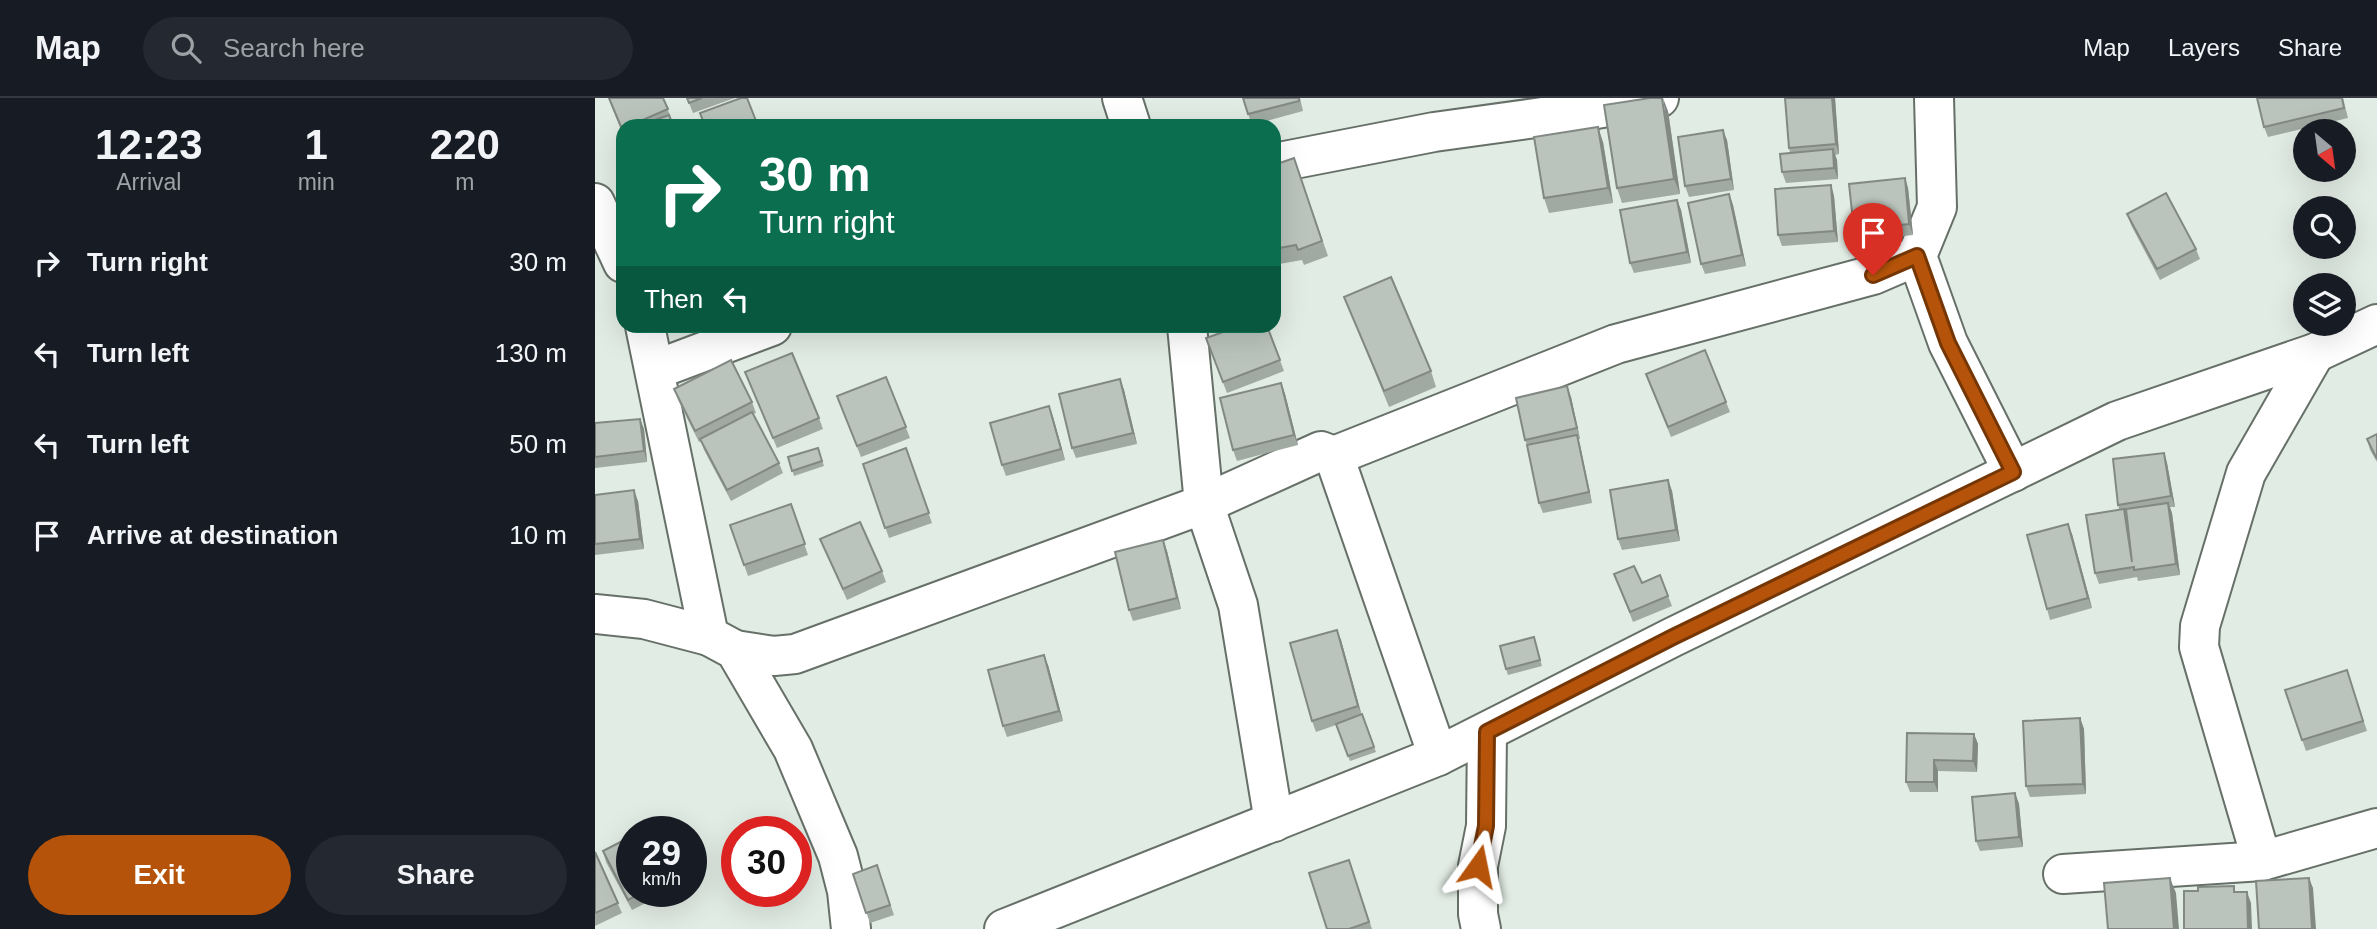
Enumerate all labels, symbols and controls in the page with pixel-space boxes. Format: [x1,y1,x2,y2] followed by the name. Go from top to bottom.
[143,17,633,80] search box
[35,29,101,66] text: Map
[167,29,205,67] icon: search
[223,33,365,63] text: Search here
[2083,34,2130,61] text: Map
[2168,34,2240,61] text: Layers
[2278,34,2342,61] text: Share
[2293,119,2355,182] north arrow
[2293,119,2356,336] map controls
[95,121,203,168] text: 12:23
[304,121,328,168] text: 1
[430,121,500,168] text: 220
[644,147,735,238] icon: right
[759,147,871,201] text: 30 m
[116,169,181,195] text: Arrival
[298,169,335,195] text: min
[455,169,474,195] text: m
[2293,196,2356,259] button: search
[1843,203,1903,275] pin
[759,204,895,240] text: Turn right
[1854,214,1892,252] icon: arrive
[28,244,66,282] icon: right
[87,247,208,277] text: Turn right
[509,247,567,277] text: 30 m
[2293,273,2356,336] button: layers
[717,280,755,318] icon: left
[644,284,703,314] text: Then
[28,335,66,373] icon: left
[87,338,189,368] text: Turn left
[495,338,567,368] text: 130 m
[28,426,66,464] icon: left
[87,429,189,459] text: Turn left
[509,429,567,459] text: 50 m
[28,517,66,555] icon: arrive
[87,520,338,550] text: Arrive at destination
[509,520,567,550] text: 10 m
[721,816,812,907] speed limit sign: 30
[1441,829,1515,903] position arrow
[642,833,681,872] text: 29
[28,835,291,915] button: Exit
[305,835,567,915] button: Share
[642,869,681,889] text: km/h

